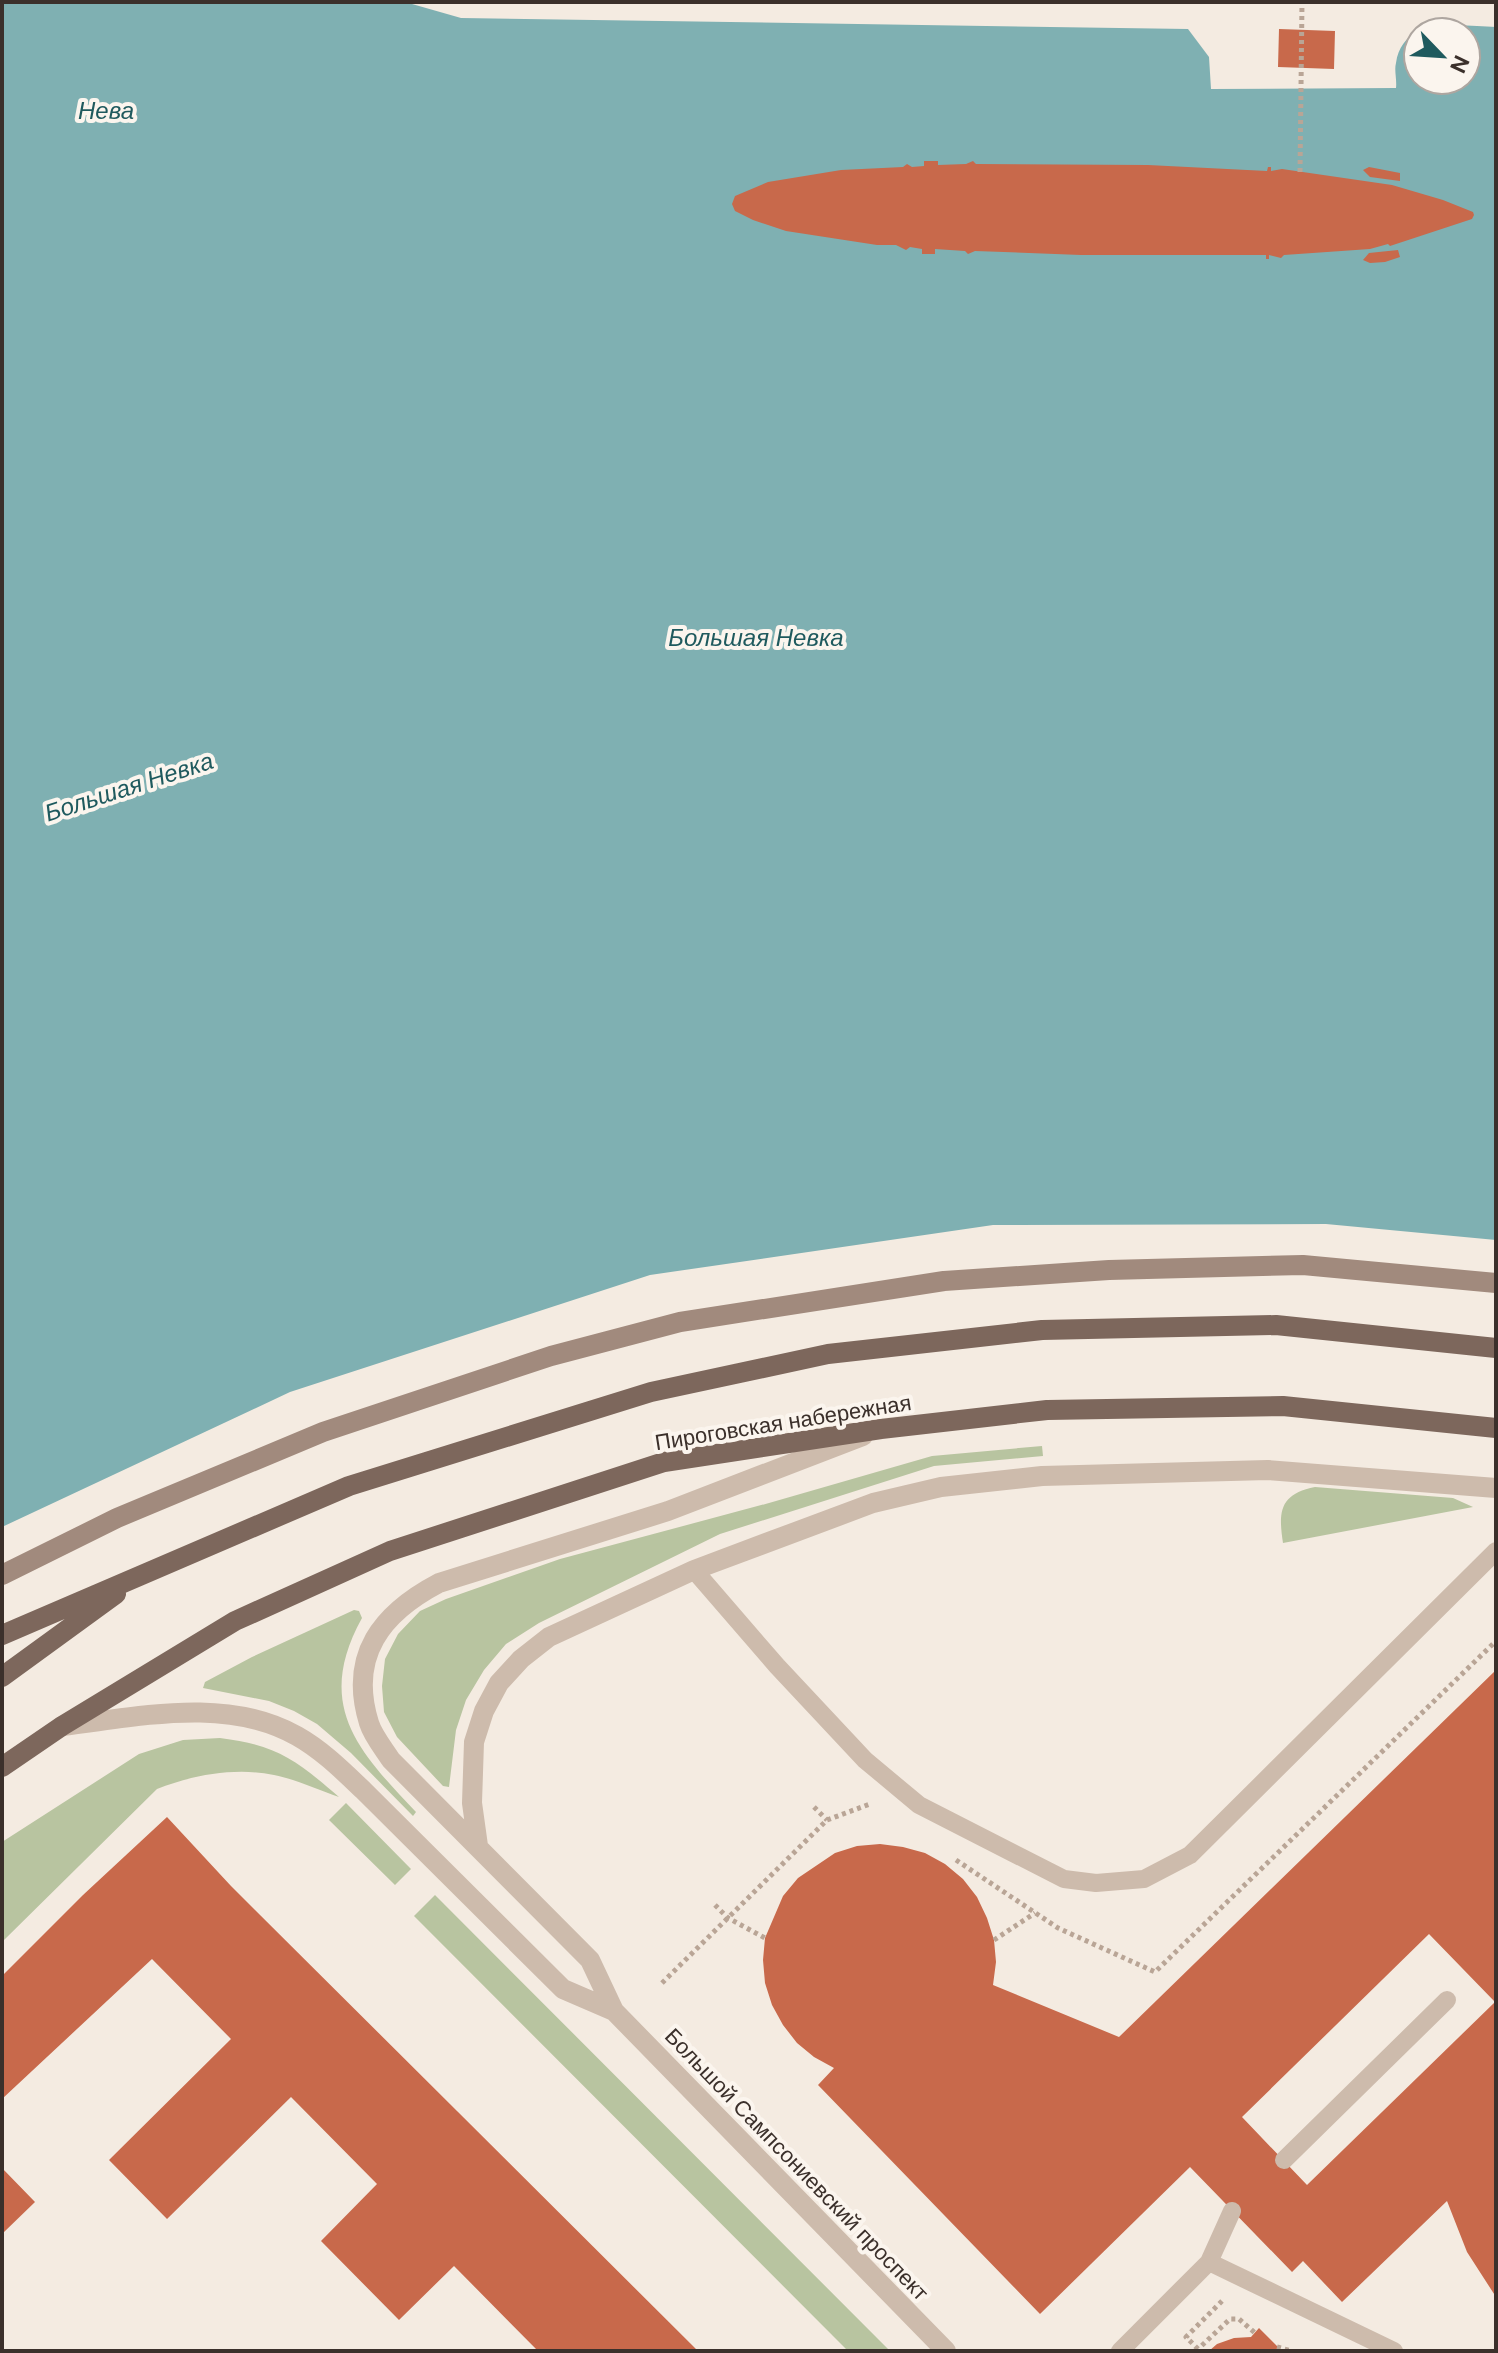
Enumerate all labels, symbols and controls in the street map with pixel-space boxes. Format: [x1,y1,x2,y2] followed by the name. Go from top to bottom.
[1402,16,1482,96] north arrow
[1443,51,1476,78] text: N
[78,95,134,126] water label: Нева
[668,622,844,653] water label: Большая Невка
[41,745,217,828] water label: Большая Невка
[653,1388,913,1457] street label: Пироговская набережная
[658,2022,935,2307] street label: Большой Сампсониевский проспект

